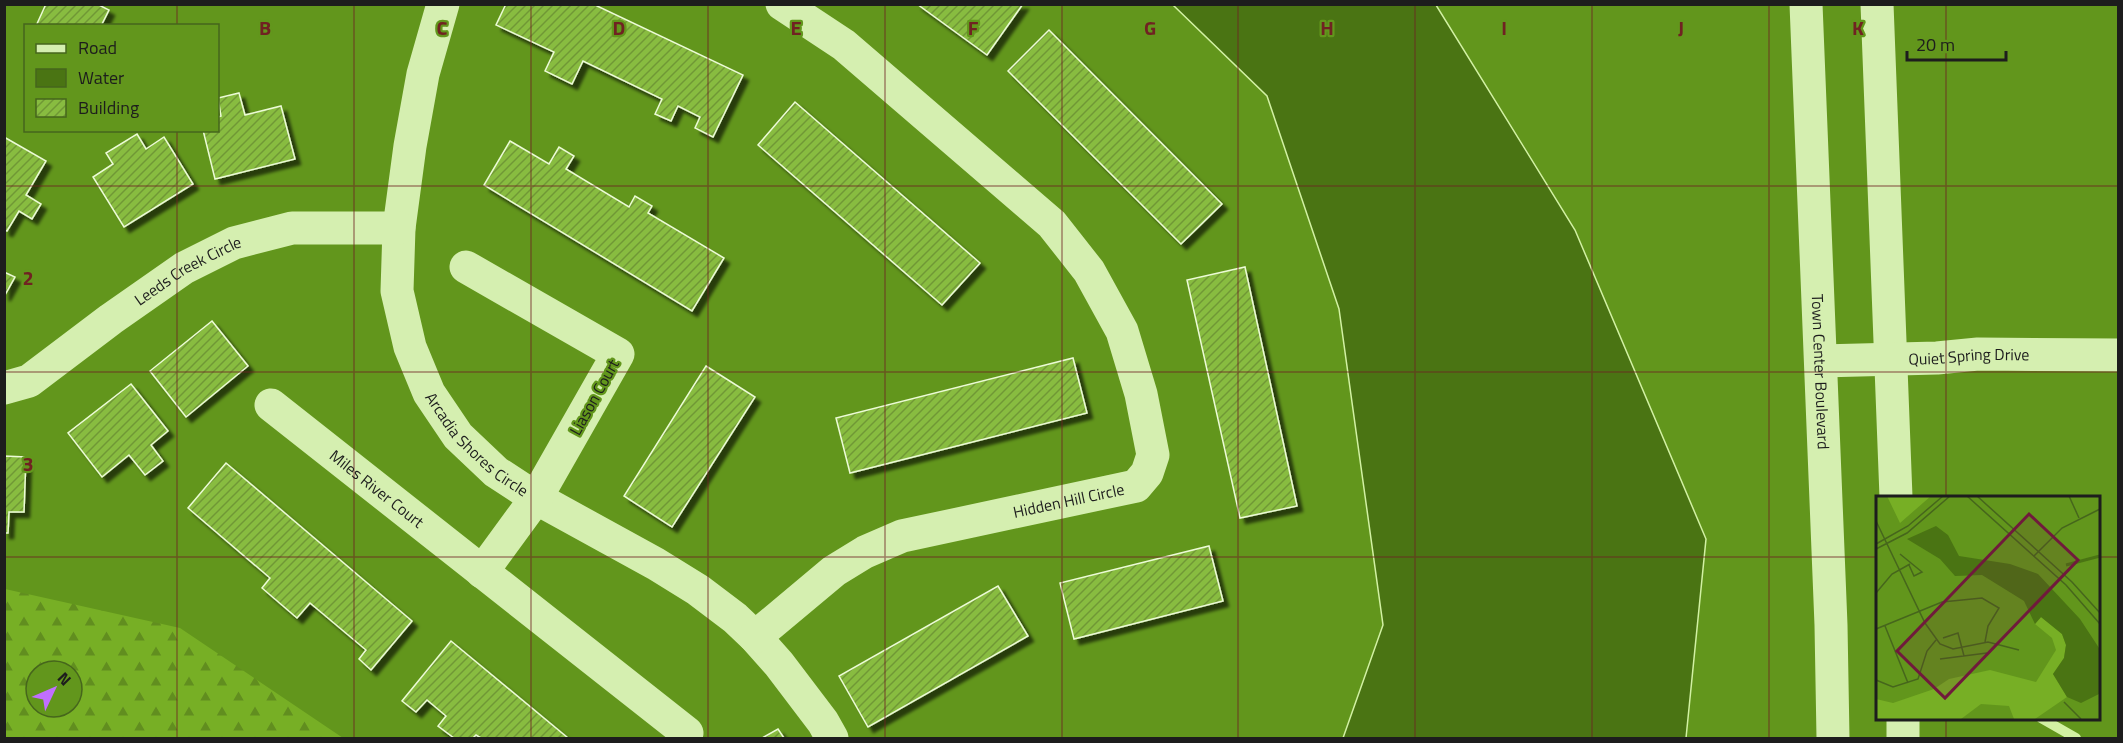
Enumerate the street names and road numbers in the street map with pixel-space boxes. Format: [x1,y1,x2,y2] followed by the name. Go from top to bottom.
[129,230,244,311] street label: Leeds Creek Circle
[1806,294,1836,450] street label: Town Center Boulevard
[1908,342,2030,371] street label: Quiet Spring Drive
[563,354,625,439] street label: Liason Court
[420,387,533,502] street label: Arcadia Shores Circle
[325,444,430,534] street label: Miles River Court
[1011,477,1126,524] street label: Hidden Hill Circle

